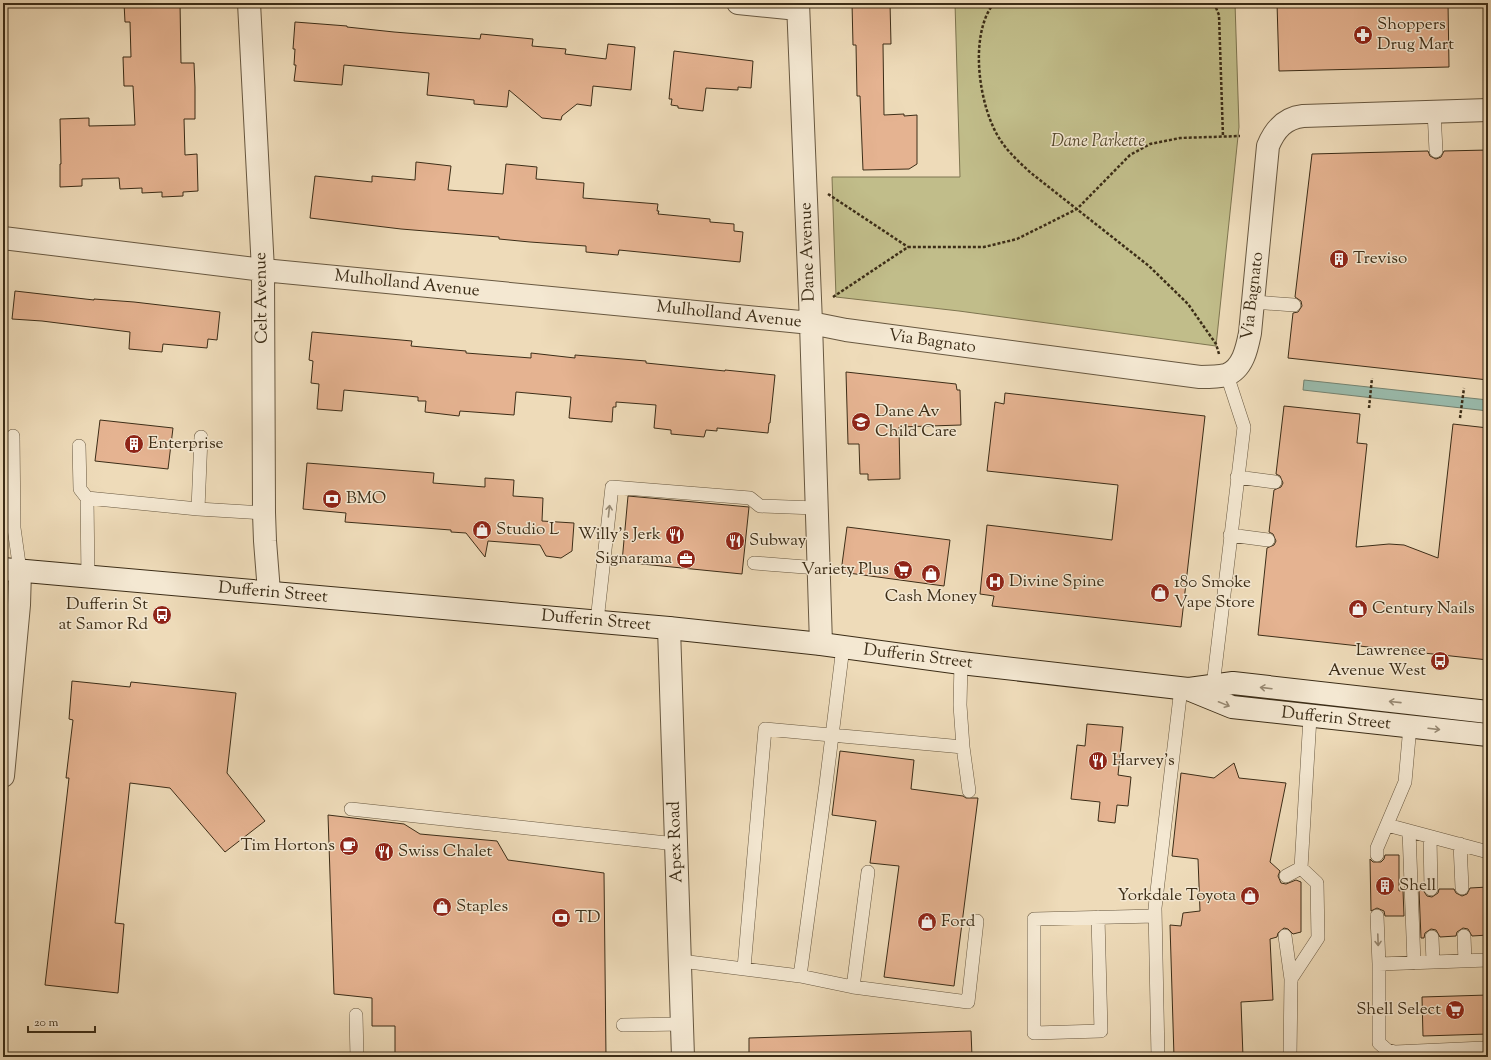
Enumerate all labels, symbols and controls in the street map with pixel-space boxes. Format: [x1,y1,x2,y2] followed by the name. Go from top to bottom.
[1377,13,1454,57] place label: Shoppers Drug Mart
[1352,24,1374,46] pharmacy icon: Shoppers Drug Mart
[1051,130,1145,154] park label: Dane Parkette
[794,202,822,302] street label: Dane Avenue
[1353,247,1407,271] place label: Treviso
[1328,248,1350,270] building icon: Treviso
[1236,251,1270,341] street label: Via Bagnato
[249,252,275,344] street label: Celt Avenue
[333,264,481,304] street label: Mulholland Avenue
[655,295,803,335] street label: Mulholland Avenue
[887,324,977,360] street label: Via Bagnato
[875,400,957,444] place label: Dane Av Child Care
[850,411,872,433] school or university icon: Dane Av Child Care
[148,432,224,456] place label: Enterprise
[123,433,145,455] building icon: Enterprise
[346,487,386,511] place label: BMO
[321,488,343,510] bank icon: BMO
[605,505,613,518] one-way arrow
[496,518,559,542] place label: Studio L
[471,519,493,541] shop icon: Studio L
[578,523,661,547] place label: Willy's Jerk
[664,524,686,546] restaurant icon: Willy's Jerk
[749,529,807,553] place label: Subway
[724,530,746,552] restaurant icon: Subway
[595,547,672,571] place label: Signarama
[675,548,697,570] office icon: Signarama
[801,558,889,582] place label: Variety Plus
[892,559,914,581] supermarket icon: Variety Plus
[920,563,942,585] shop icon: Cash Money
[1009,570,1105,594] place label: Divine Spine
[984,571,1006,593] hospital icon: Divine Spine
[1174,571,1255,615] place label: 180 Smoke Vape Store
[217,576,329,610] street label: Dufferin Street
[1149,582,1171,604] shop icon: 180 Smoke Vape Store
[885,585,978,609] place label: Cash Money
[58,593,148,637] place label: Dufferin St at Samor Rd
[1372,597,1475,621] place label: Century Nails
[1347,598,1369,620] shop icon: Century Nails
[151,604,173,626] bus stop icon: Dufferin St at Samor Rd
[540,604,652,638] street label: Dufferin Street
[862,638,974,676] street label: Dufferin Street
[1328,639,1426,683] place label: Lawrence Avenue West
[1429,650,1451,672] bus stop icon: Lawrence Avenue West
[1260,684,1273,691] one-way arrow
[1389,698,1402,705] one-way arrow
[1217,700,1229,708] one-way arrow
[1280,701,1392,737] street label: Dufferin Street
[1427,725,1440,733] one-way arrow
[1112,749,1175,773] place label: Harvey's
[1087,750,1109,772] restaurant icon: Harvey's
[663,800,689,883] street label: Apex Road
[240,834,335,858] place label: Tim Hortons
[338,835,360,857] cafe icon: Tim Hortons
[398,840,493,864] place label: Swiss Chalet
[373,841,395,863] restaurant icon: Swiss Chalet
[1399,874,1437,898] place label: Shell
[1374,875,1396,897] building icon: Shell
[1117,884,1236,908] place label: Yorkdale Toyota
[1239,885,1261,907] shop icon: Yorkdale Toyota
[456,895,508,919] place label: Staples
[431,896,453,918] shop icon: Staples
[575,906,600,930] place label: TD
[550,907,572,929] bank icon: TD
[941,910,976,934] place label: Ford
[916,911,938,933] shop icon: Ford
[1374,933,1382,946] one-way arrow
[1356,998,1441,1022] place label: Shell Select
[1444,999,1466,1021] supermarket icon: Shell Select
[28,1008,95,1034] scale bar
[34,1014,59,1032] text: 20 m

